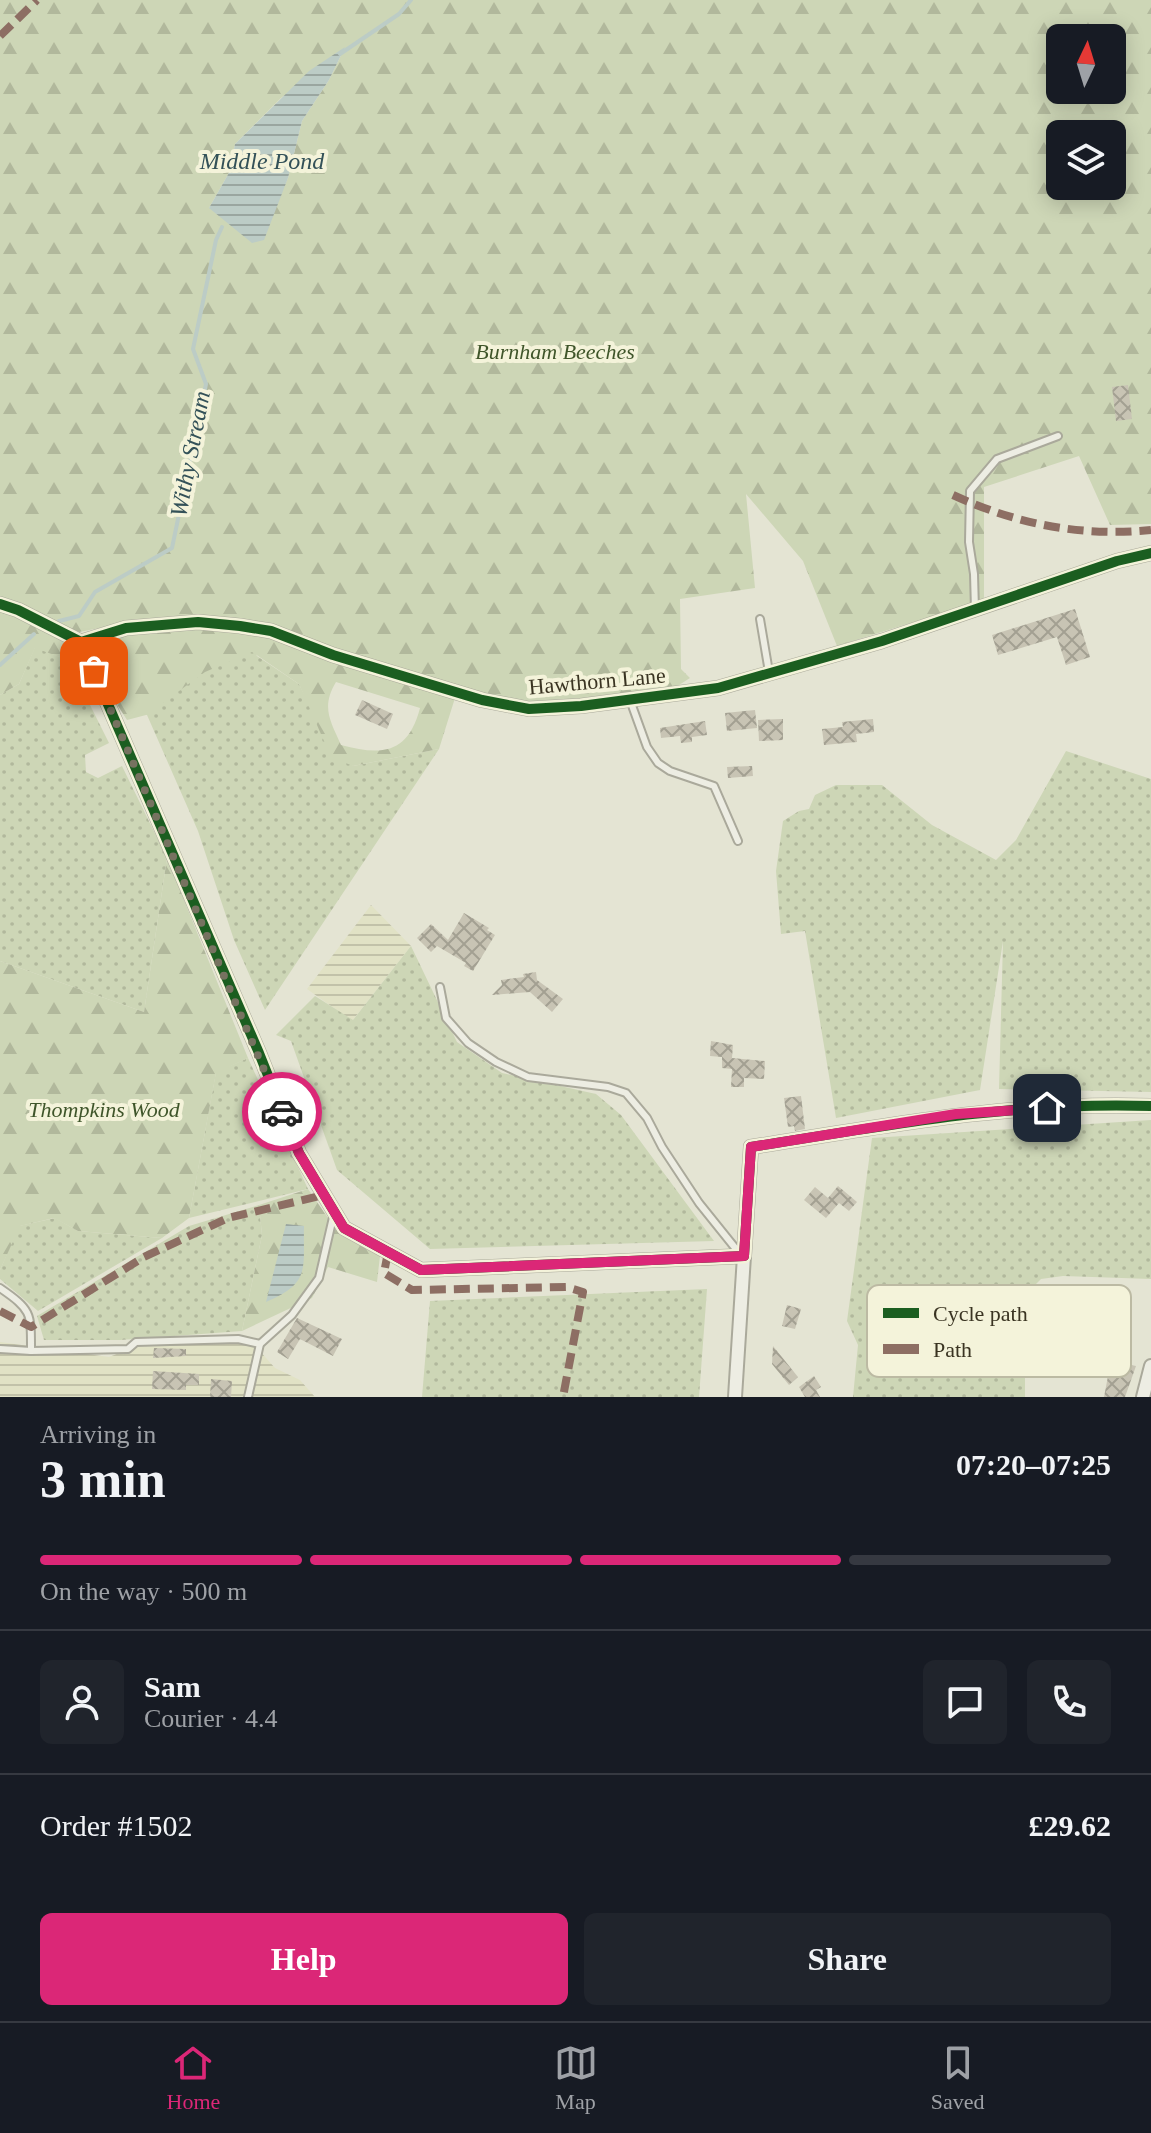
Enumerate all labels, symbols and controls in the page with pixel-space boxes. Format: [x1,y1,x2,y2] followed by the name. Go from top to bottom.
[1046,24,1126,104] north arrow
[1046,24,1126,200] map controls
[1046,120,1126,200] button: layers
[199,148,325,174] water label: Middle Pond
[475,339,635,364] park label: Burnham Beeches
[165,389,215,519] water label: Withy Stream
[60,637,128,705] pin
[72,649,116,693] icon: bag
[527,663,667,699] street label: Hawthorn Lane
[242,1072,322,1152] courier
[1013,1074,1081,1142] pin
[1025,1086,1069,1130] icon: home
[260,1090,304,1134] icon: car
[28,1097,181,1122] park label: Thompkins Wood
[867,1285,1131,1377] legend
[933,1301,1028,1326] text: Cycle path
[933,1337,972,1362] text: Path
[40,1420,156,1449] text: Arriving in
[956,1448,1111,1481] text: 07:20–07:25
[40,1451,166,1508] text: 3 min
[40,1577,247,1606] text: On the way · 500 m
[40,1660,124,1744] button: person
[923,1660,1007,1744] button: chat
[1027,1660,1111,1744] button: phone
[144,1670,201,1703] text: Sam
[144,1704,278,1733] text: Courier · 4.4
[40,1809,192,1842] text: Order #1502
[1029,1809,1111,1842] text: £29.62
[40,1913,568,2005] button: Help
[584,1913,1111,2005] button: Share
[167,2041,220,2115] tab: Home
[554,2041,598,2115] tab: Map
[931,2041,984,2115] tab: Saved

